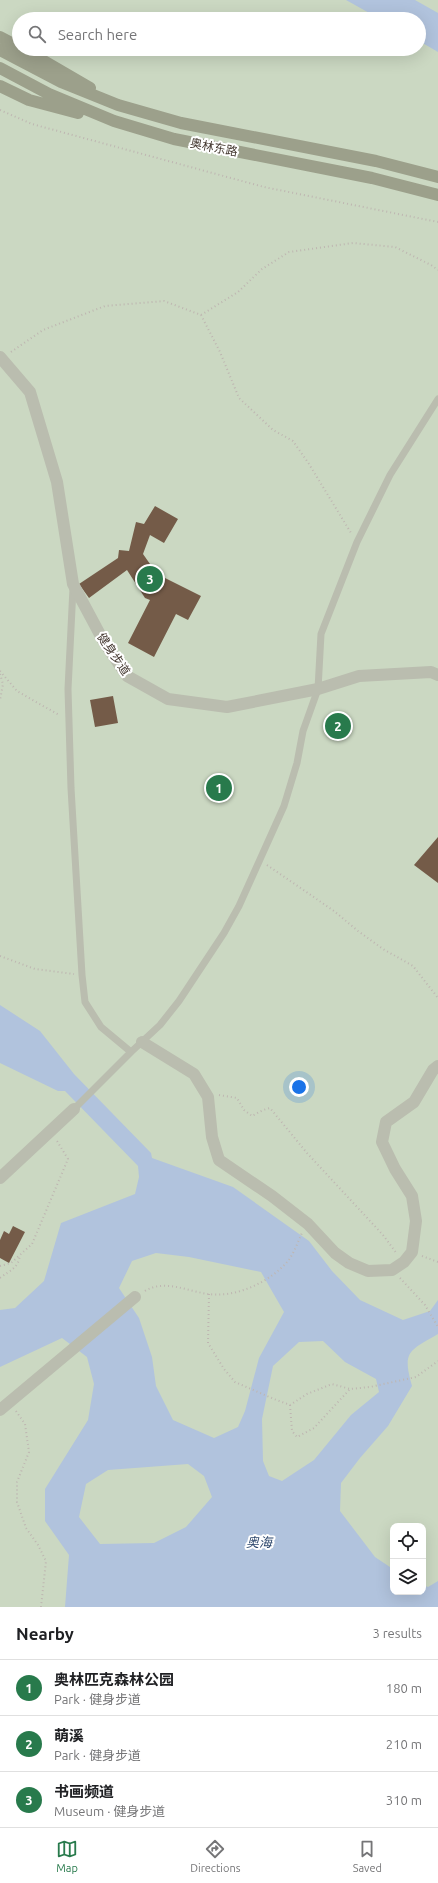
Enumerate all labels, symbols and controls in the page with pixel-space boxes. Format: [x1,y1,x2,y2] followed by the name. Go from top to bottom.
[12,12,426,56] search box
[26,23,48,45] icon: search
[58,26,137,43] text: Search here
[189,136,239,158] street label: 奥林东路
[137,564,163,594] pin: 3
[95,630,133,678] street label: 健身步道
[325,711,351,741] pin: 2
[206,773,232,803] pin: 1
[289,1077,309,1097] your location
[390,1523,426,1595] map controls
[390,1523,426,1559] button: locate
[246,1535,274,1549] water label: 奥海
[390,1559,426,1595] button: layers
[16,1624,74,1643] text: Nearby
[372,1626,422,1640] text: 3 results
[54,1671,174,1688] text: 奥林匹克森林公园
[25,1681,33,1695] text: 1
[386,1681,422,1695] text: 180 m
[54,1692,141,1706] text: Park · 健身步道
[54,1727,84,1744] text: 萌溪
[25,1737,33,1751] text: 2
[386,1737,422,1751] text: 210 m
[54,1748,141,1762] text: Park · 健身步道
[54,1783,114,1800] text: 书画频道
[25,1793,33,1807] text: 3
[386,1793,422,1807] text: 310 m
[54,1804,165,1818] text: Museum · 健身步道
[56,1838,78,1874] tab: Map
[190,1838,240,1874] tab: Directions
[353,1838,382,1874] tab: Saved

